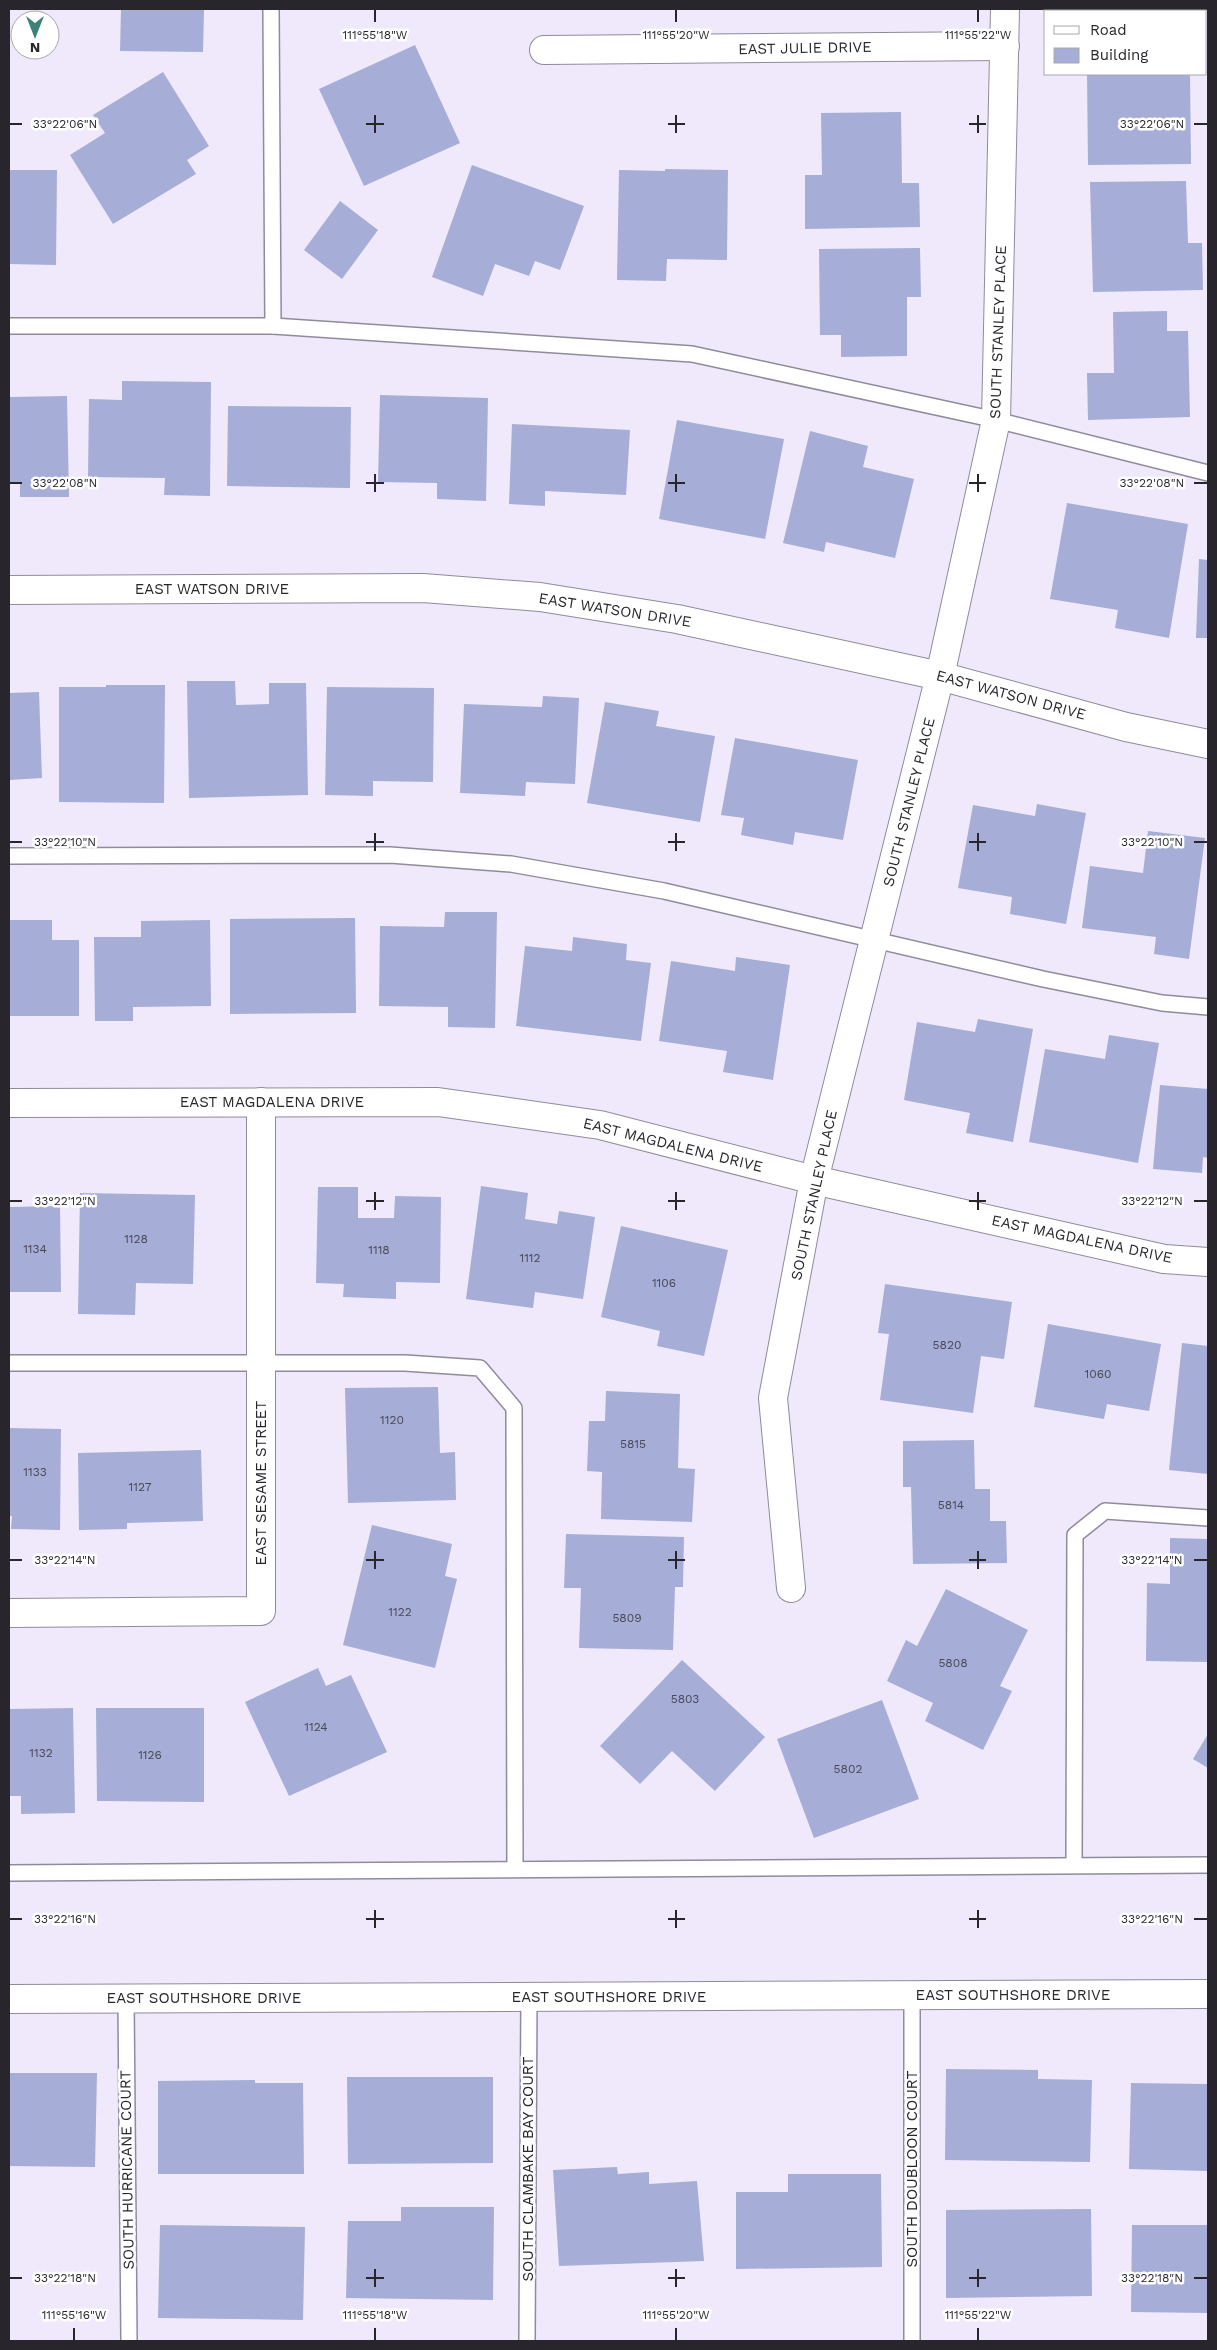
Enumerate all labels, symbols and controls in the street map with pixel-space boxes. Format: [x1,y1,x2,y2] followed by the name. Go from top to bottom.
[10,10,60,60] north arrow
[1044,10,1207,75] legend
[1090,21,1127,39] text: Road
[343,28,408,42] text: 111°55'18"W
[642,28,710,42] text: 111°55'20"W
[945,28,1012,42] text: 111°55'22"W
[738,38,872,58] street label: EAST JULIE DRIVE
[30,40,40,56] text: N
[1090,46,1148,64] text: Building
[33,117,97,131] text: 33°22'06"N
[1120,117,1184,131] text: 33°22'06"N
[986,245,1010,419] street label: SOUTH STANLEY PLACE
[33,476,97,490] text: 33°22'08"N
[1120,476,1184,490] text: 33°22'08"N
[135,580,289,598] street label: EAST WATSON DRIVE
[537,589,693,631] street label: EAST WATSON DRIVE
[934,666,1088,724] street label: EAST WATSON DRIVE
[879,716,939,888] street label: SOUTH STANLEY PLACE
[34,835,96,849] text: 33°22'10"N
[1121,835,1183,849] text: 33°22'10"N
[180,1093,364,1111] street label: EAST MAGDALENA DRIVE
[787,1108,841,1282] street label: SOUTH STANLEY PLACE
[581,1114,765,1176] street label: EAST MAGDALENA DRIVE
[34,1194,96,1208] text: 33°22'12"N
[1121,1194,1183,1208] text: 33°22'12"N
[990,1211,1174,1267] street label: EAST MAGDALENA DRIVE
[124,1232,148,1246] house number: 1128
[23,1242,47,1256] house number: 1134
[368,1243,390,1257] house number: 1118
[519,1251,541,1265] house number: 1112
[652,1276,676,1290] house number: 1106
[933,1338,961,1352] house number: 5820
[1085,1367,1111,1381] house number: 1060
[252,1401,270,1565] street label: EAST SESAME STREET
[380,1413,404,1427] house number: 1120
[620,1437,646,1451] house number: 5815
[23,1465,47,1479] house number: 1133
[129,1480,152,1494] house number: 1127
[938,1498,964,1512] house number: 5814
[34,1553,96,1567] text: 33°22'14"N
[1121,1553,1183,1567] text: 33°22'14"N
[388,1605,412,1619] house number: 1122
[612,1611,642,1625] house number: 5809
[938,1656,968,1670] house number: 5808
[671,1692,699,1706] house number: 5803
[304,1720,328,1734] house number: 1124
[29,1746,53,1760] house number: 1132
[138,1748,162,1762] house number: 1126
[834,1762,862,1776] house number: 5802
[34,1912,96,1926] text: 33°22'16"N
[1121,1912,1183,1926] text: 33°22'16"N
[916,1986,1110,2004] street label: EAST SOUTHSHORE DRIVE
[512,1988,706,2006] street label: EAST SOUTHSHORE DRIVE
[107,1989,301,2007] street label: EAST SOUTHSHORE DRIVE
[519,2056,537,2282] street label: SOUTH CLAMBAKE BAY COURT
[116,2070,138,2270] street label: SOUTH HURRICANE COURT
[903,2070,921,2268] street label: SOUTH DOUBLOON COURT
[34,2271,96,2285] text: 33°22'18"N
[1121,2271,1183,2285] text: 33°22'18"N
[42,2308,107,2322] text: 111°55'16"W
[343,2308,408,2322] text: 111°55'18"W
[642,2308,710,2322] text: 111°55'20"W
[945,2308,1012,2322] text: 111°55'22"W

